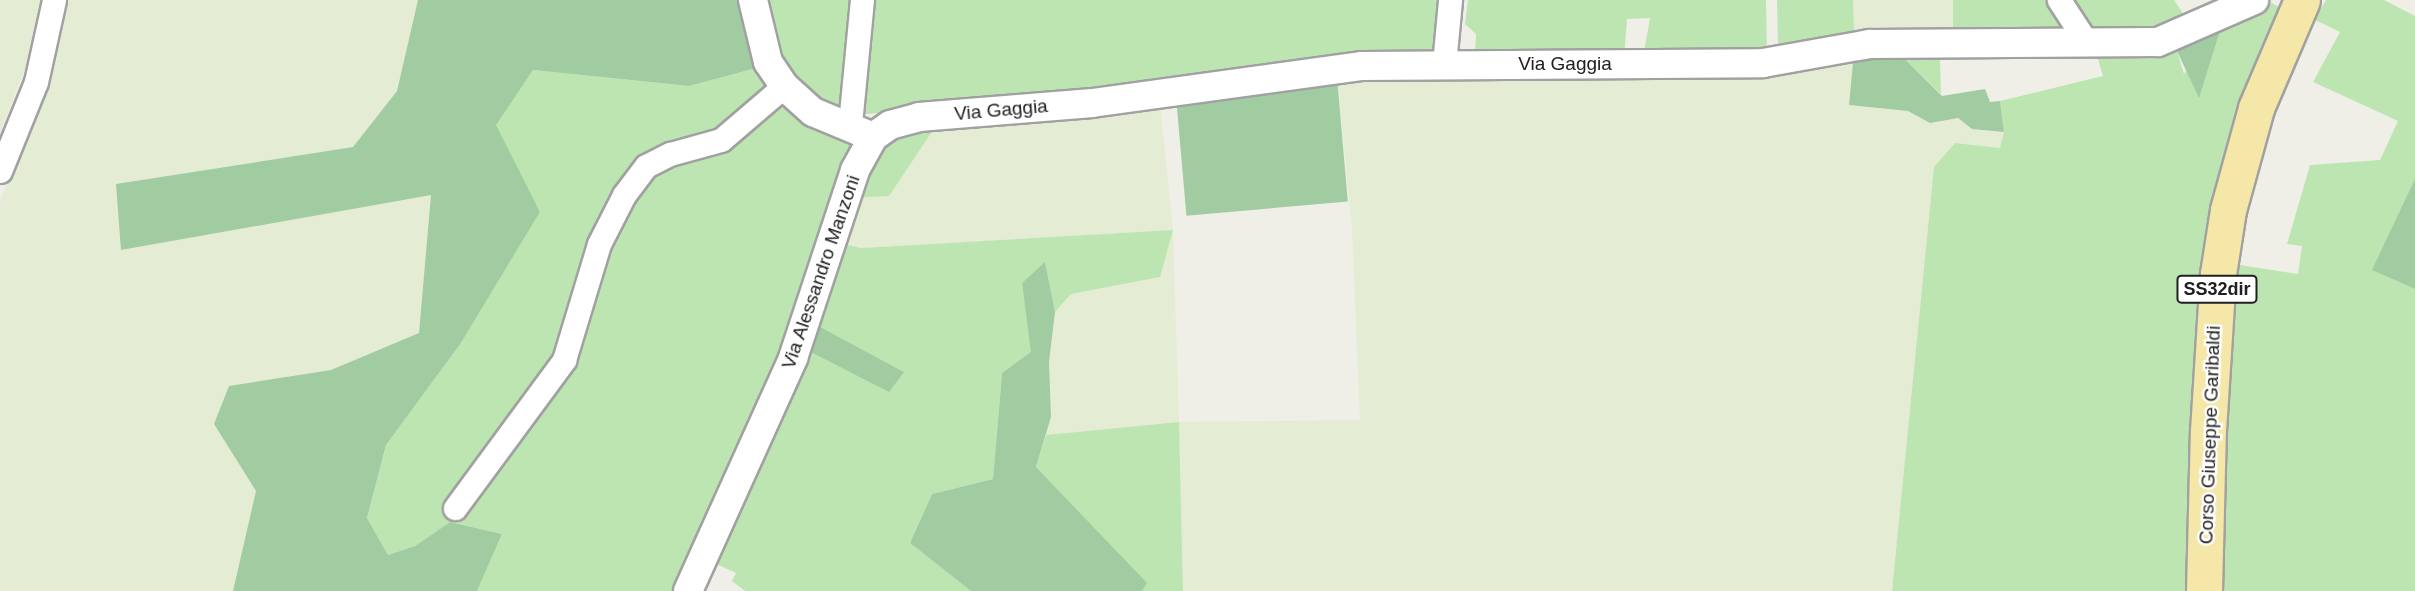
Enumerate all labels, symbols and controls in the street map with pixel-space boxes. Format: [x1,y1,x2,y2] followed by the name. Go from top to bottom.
[1518,53,1612,75] street label: Via Gaggia
[953,95,1049,125] street label: Via Gaggia
[777,172,865,372] street label: Via Alessandro Manzoni
[2175,274,2259,304] road number: SS32dir
[2195,325,2225,545] street label: Corso Giuseppe Garibaldi

